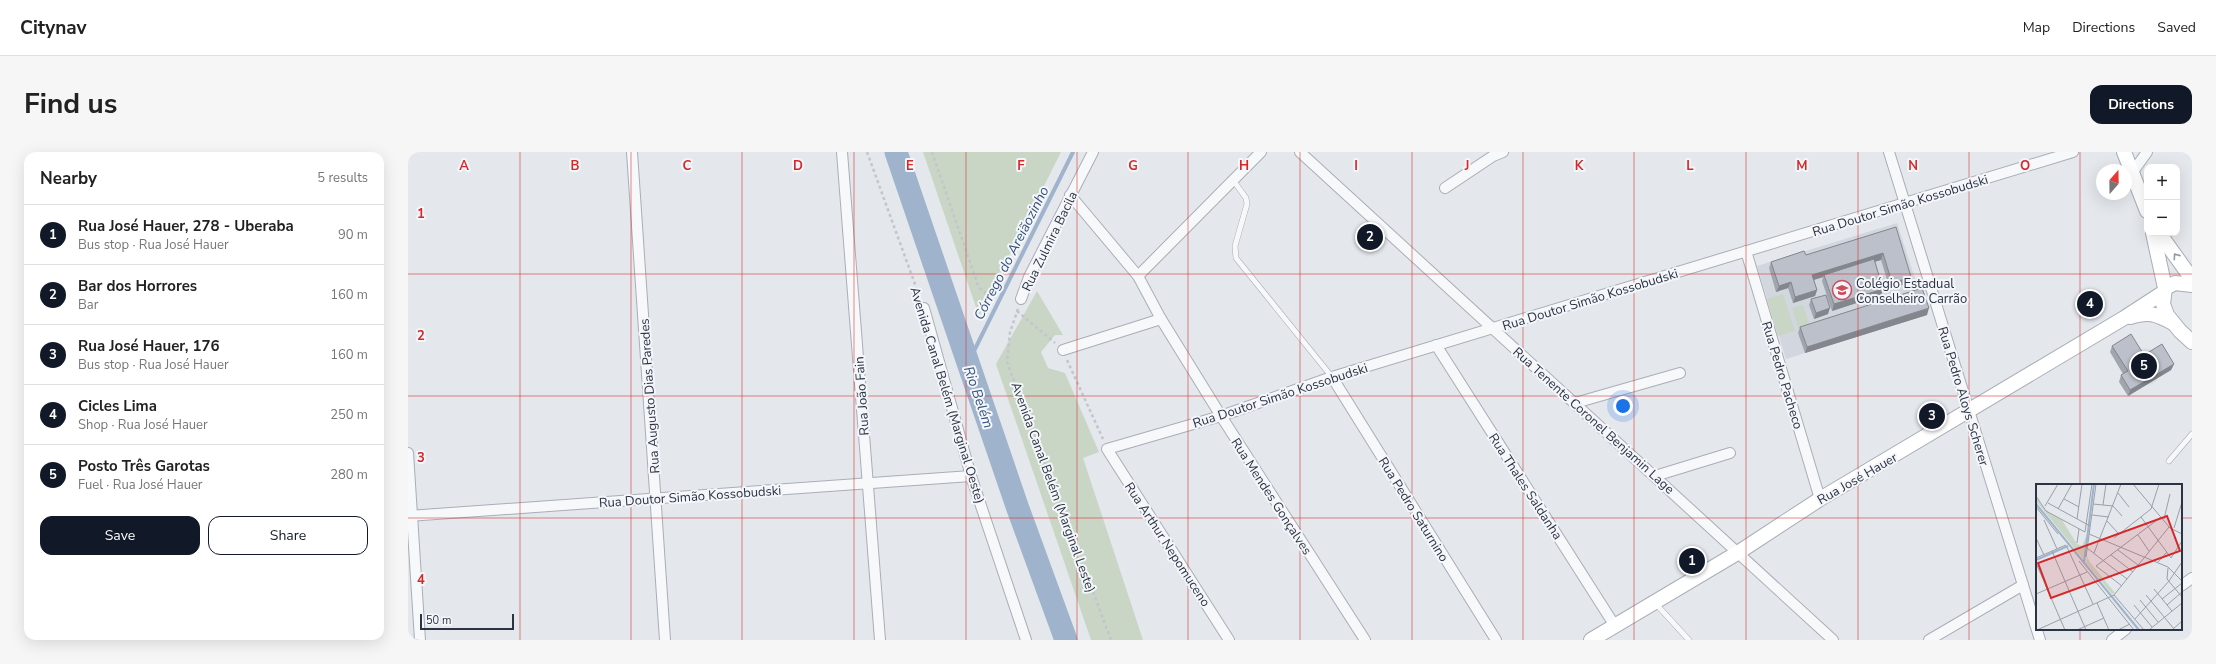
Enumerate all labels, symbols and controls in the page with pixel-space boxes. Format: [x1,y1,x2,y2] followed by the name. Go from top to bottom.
[20,15,87,41] text: Citynav
[2023,18,2050,37] text: Map
[2072,18,2135,37] text: Directions
[2157,18,2196,37] text: Saved
[24,85,118,123] text: Find us
[2090,85,2192,124] button: Directions
[459,157,469,175] text: A
[571,157,580,175] text: B
[683,157,692,175] text: C
[793,157,803,175] text: D
[906,157,914,175] text: E
[1017,157,1025,175] text: F
[1128,157,1138,175] text: G
[1239,157,1249,175] text: H
[1354,157,1358,175] text: I
[1464,157,1469,175] text: J
[1575,157,1584,175] text: K
[1686,157,1694,175] text: L
[1796,157,1808,175] text: M
[1908,157,1918,175] text: N
[2020,157,2030,175] text: O
[2096,164,2132,200] north arrow
[2144,164,2180,236] map controls
[2144,164,2180,200] button: +
[40,167,97,190] text: Nearby
[317,169,368,187] text: 5 results
[1810,171,1990,241] street label: Rua Doutor Simão Kossobudski
[969,183,1054,323] water label: Córrego do Areiãozinho
[1018,188,1082,295] street label: Rua Zulmira Bacila
[2144,200,2180,236] button: −
[417,205,425,223] text: 1
[78,216,294,236] text: Rua José Hauer, 278 - Uberaba
[1357,222,1383,252] pin: 2
[49,226,57,244] text: 1
[338,226,368,244] text: 90 m
[78,236,229,254] text: Bus stop · Rua José Hauer
[2173,253,2181,260] one-way arrow
[1500,265,1680,335] street label: Rua Doutor Simão Kossobudski
[1856,275,1967,308] place label: Colégio Estadual Conselheiro Carrão
[78,276,197,296] text: Bar dos Horrores
[1831,279,1853,301] school or university icon: Colégio Estadual Conselheiro Carrão
[905,285,989,506] street label: Avenida Canal Belém (Marginal Oeste)
[49,286,57,304] text: 2
[330,286,368,304] text: 160 m
[2077,289,2103,319] pin: 4
[78,296,98,314] text: Bar
[636,318,664,474] street label: Rua Augusto Dias Paredes
[1757,319,1807,431] street label: Rua Pedro Pacheco
[1933,324,1993,468] street label: Rua Pedro Aloys Scherer
[417,327,425,345] text: 2
[78,336,220,356] text: Rua José Hauer, 176
[1509,343,1678,498] street label: Rua Tenente Coronel Benjamin Lage
[49,346,57,364] text: 3
[330,346,368,364] text: 160 m
[2131,351,2157,381] pin: 5
[78,356,229,374] text: Bus stop · Rua José Hauer
[850,356,874,436] street label: Rua João Fain
[1191,359,1370,433] street label: Rua Doutor Simão Kossobudski
[959,364,998,431] water label: Rio Belém
[1006,380,1100,595] street label: Avenida Canal Belém (Marginal Leste)
[78,396,157,416] text: Cicles Lima
[1613,396,1633,416] your location
[1919,401,1945,431] pin: 3
[49,406,57,424] text: 4
[330,406,368,424] text: 250 m
[78,416,208,434] text: Shop · Rua José Hauer
[1484,430,1566,543] street label: Rua Thales Saldanha
[1227,435,1316,559] street label: Rua Mendes Gonçalves
[1814,448,1901,509] street label: Rua José Hauer
[417,449,425,467] text: 3
[1374,454,1453,565] street label: Rua Pedro Saturnino
[78,456,210,476] text: Posto Três Garotas
[49,466,57,484] text: 5
[330,466,368,484] text: 280 m
[78,476,203,494] text: Fuel · Rua José Hauer
[1120,479,1214,610] street label: Rua Arthur Nepomuceno
[598,482,782,512] street label: Rua Doutor Simão Kossobudski
[2036,484,2182,630] inset map
[40,516,200,555] button: Save
[208,516,368,555] button: Share
[1679,546,1705,576] pin: 1
[417,571,425,589] text: 4
[420,612,514,631] scale bar
[426,613,451,628] text: 50 m

